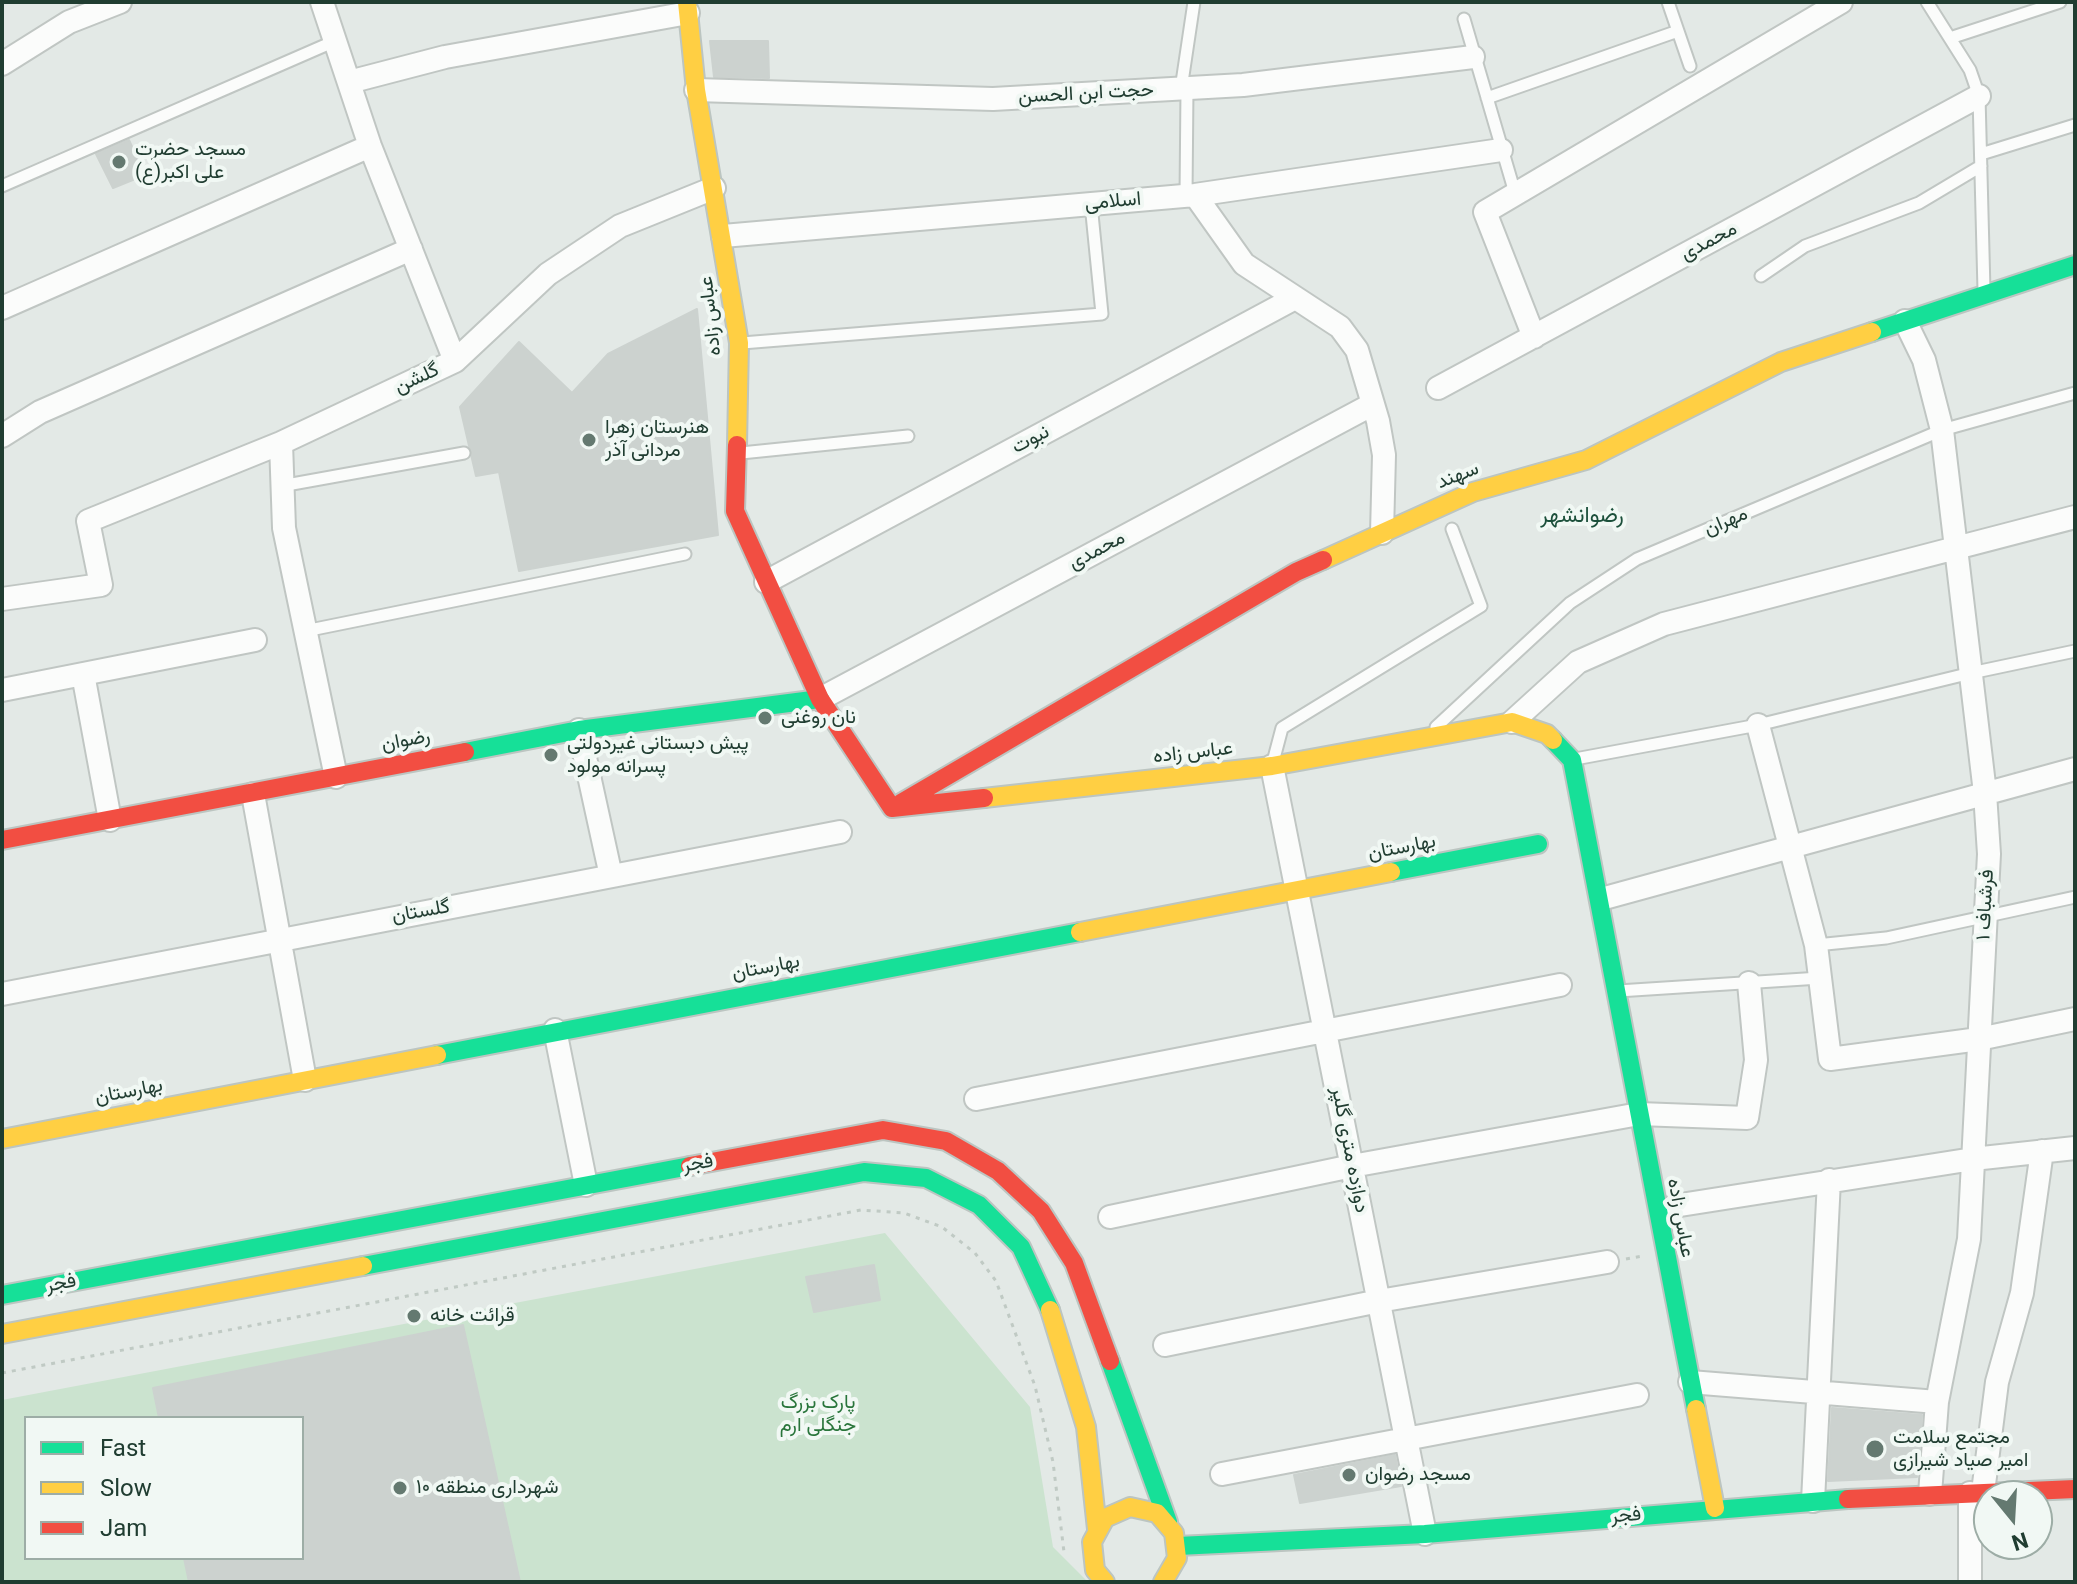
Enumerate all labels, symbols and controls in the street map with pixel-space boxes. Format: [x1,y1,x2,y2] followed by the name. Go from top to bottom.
[1018,78,1154,110] street label: حجت ابن الحسن
[135,138,246,185] place label: مسجد حضرت علی اکبر(ع)
[110,153,128,171] marker: مسجد حضرت علی اکبر(ع)
[1084,188,1142,216] street label: اسلامی
[1677,217,1741,267] street label: محمدی
[695,275,727,357] street label: عباس زاده
[391,358,443,400] street label: گلشن
[605,416,709,463] place label: هنرستان زهرا مردانی آذر
[1008,420,1054,460] street label: نبوت
[580,431,598,449] marker: هنرستان زهرا مردانی آذر
[1434,457,1482,495] street label: سهند
[1701,502,1751,542] street label: مهران
[1540,503,1624,529] district label: رضوانشهر
[1065,526,1129,576] street label: محمدی
[781,706,856,730] place label: نان روغنی
[756,709,774,727] marker: نان روغنی
[380,725,432,757] street label: رضوان
[567,732,749,779] place label: پیش دبستانی غیردولتی پسرانه مولود
[1152,737,1234,769] street label: عباس زاده
[542,746,560,764] marker: پیش دبستانی غیردولتی پسرانه مولود
[1366,830,1438,866] street label: بهارستان
[1972,869,2000,941] street label: فرشباف ۱
[390,895,452,929] street label: گلستان
[730,950,802,986] street label: بهارستان
[93,1074,165,1110] street label: بهارستان
[1325,1085,1373,1215] street label: دوازده متری گلپر
[681,1150,715,1178] street label: فجر
[1661,1176,1699,1260] street label: عباس زاده
[44,1269,78,1299] street label: فجر
[430,1304,515,1328] place label: قرائت خانه
[405,1307,423,1325] marker: قرائت خانه
[780,1391,856,1438] park label: پارک بزرگ جنگلی ارم
[24,1416,304,1560] legend
[1893,1426,2028,1473] place label: مجتمع سلامت امیر صیاد شیرازی
[100,1434,146,1462] text: Fast
[1864,1438,1886,1460] marker: مجتمع سلامت امیر صیاد شیرازی
[1365,1463,1471,1487] place label: مسجد رضوان
[1340,1466,1358,1484] marker: مسجد رضوان
[100,1474,152,1502] text: Slow
[416,1476,558,1500] place label: شهرداری منطقه ۱۰
[391,1479,409,1497] marker: شهرداری منطقه ۱۰
[1973,1480,2053,1560] north arrow
[1610,1503,1642,1529] street label: فجر
[100,1514,147,1542] text: Jam
[2009,1527,2031,1556] text: N

